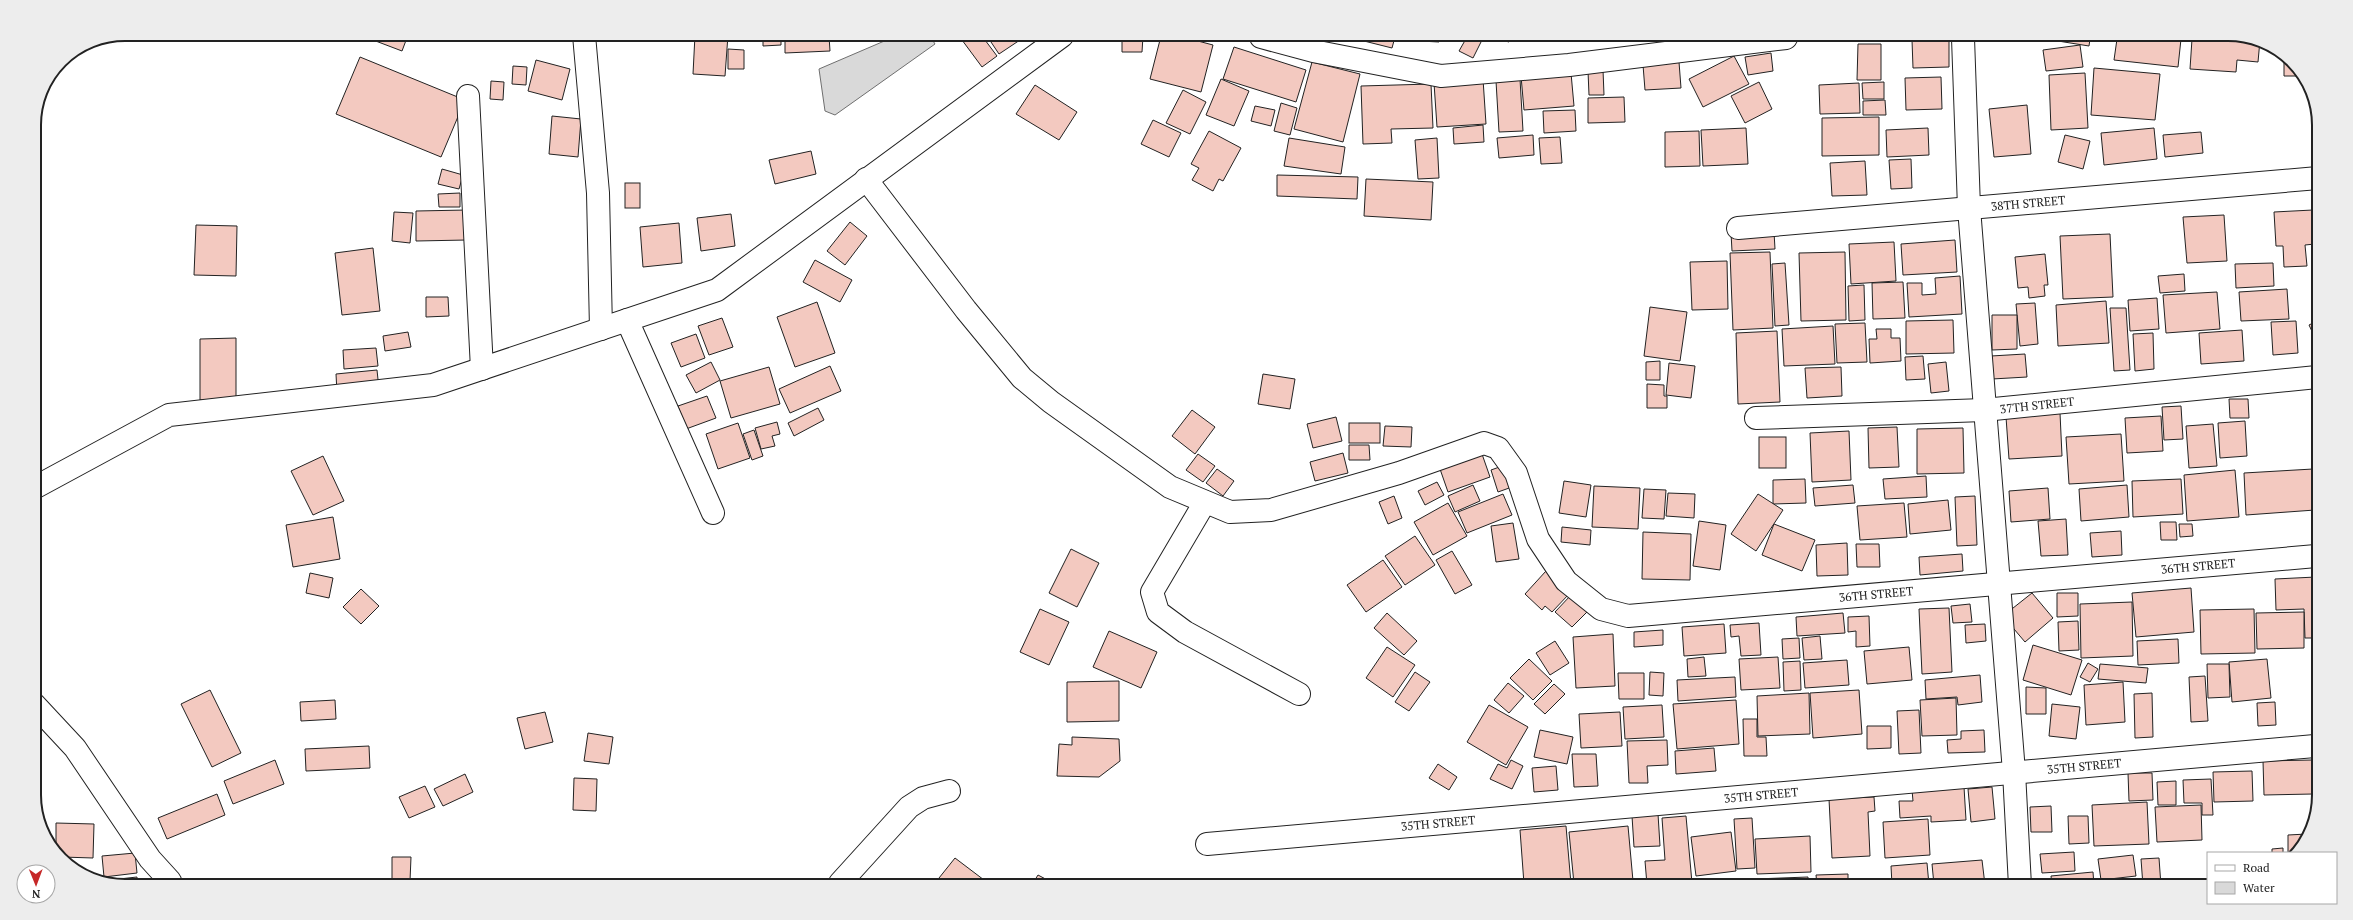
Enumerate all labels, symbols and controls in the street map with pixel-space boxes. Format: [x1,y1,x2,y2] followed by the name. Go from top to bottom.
[1990,192,2066,214] street label: 38TH STREET
[1999,394,2076,416] street label: 37TH STREET
[2160,555,2236,577] street label: 36TH STREET
[1838,583,1914,605] street label: 36TH STREET
[2046,755,2122,777] street label: 35TH STREET
[1723,784,1799,806] street label: 35TH STREET
[1400,812,1476,834] street label: 35TH STREET
[2207,852,2337,904] legend
[2243,860,2270,875] text: Road
[16,864,56,904] north arrow
[2243,880,2275,895] text: Water
[31,887,40,901] text: N

